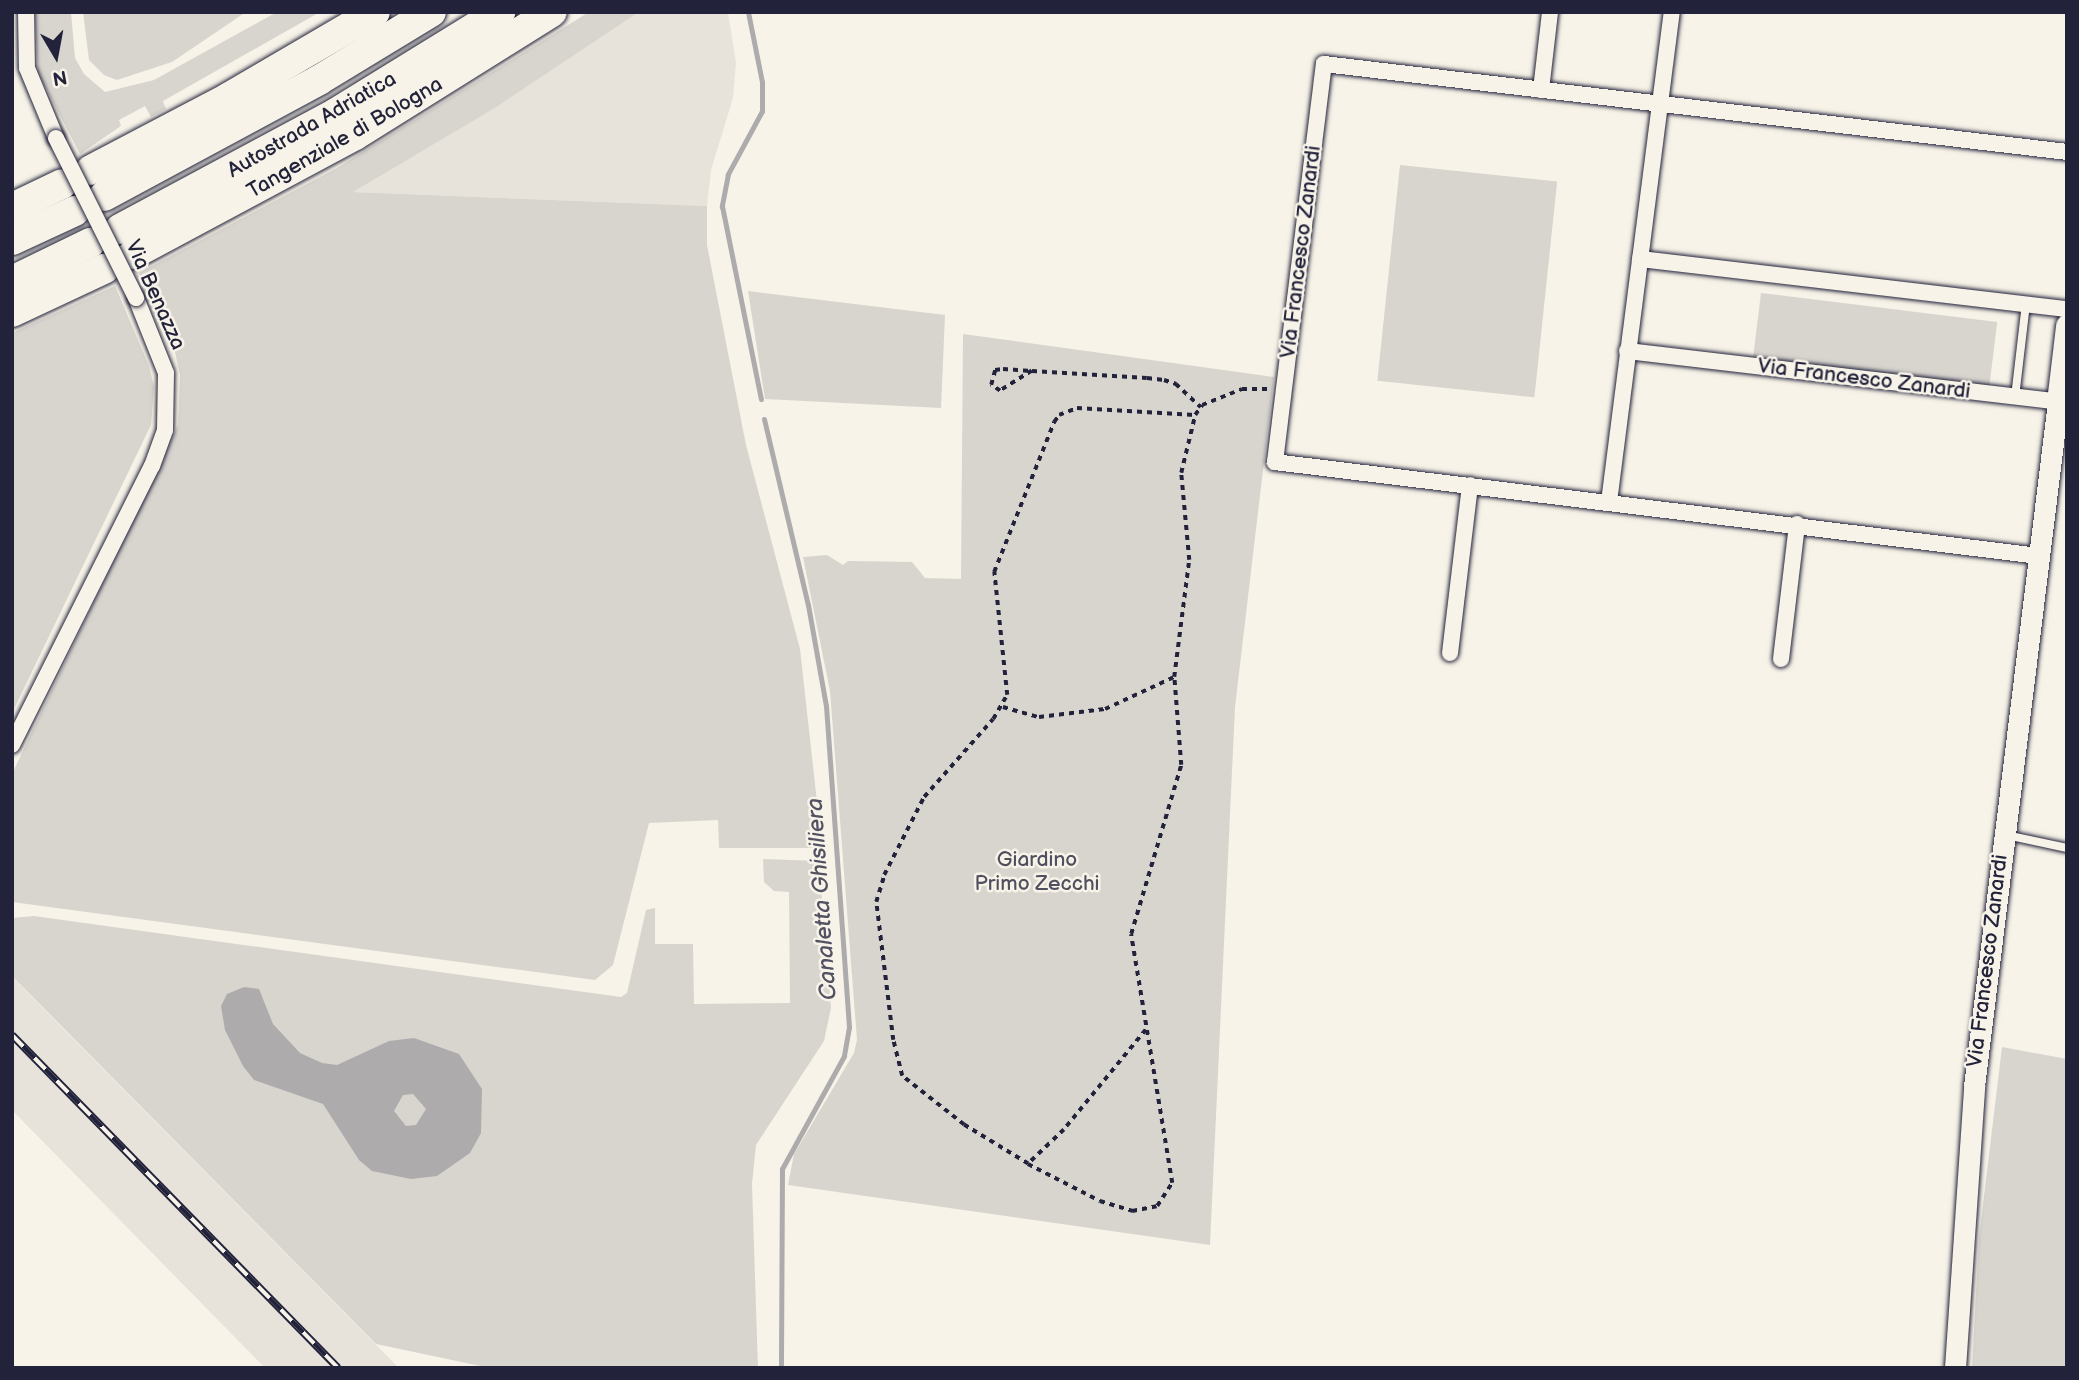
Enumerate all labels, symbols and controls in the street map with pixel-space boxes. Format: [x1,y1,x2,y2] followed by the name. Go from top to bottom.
[21,21,91,91] north arrow
[51,65,69,90] text: N
[223,66,401,184] street label: Autostrada Adriatica
[243,72,447,204] street label: Tangenziale di Bologna
[1275,144,1327,360] street label: Via Francesco Zanardi
[120,236,190,354] street label: Via Benazza
[1756,353,1972,405] street label: Via Francesco Zanardi
[801,797,843,1001] water label: Canaletta Ghisiliera
[975,847,1099,897] park label: Giardino Primo Zecchi
[1962,853,2014,1069] street label: Via Francesco Zanardi

